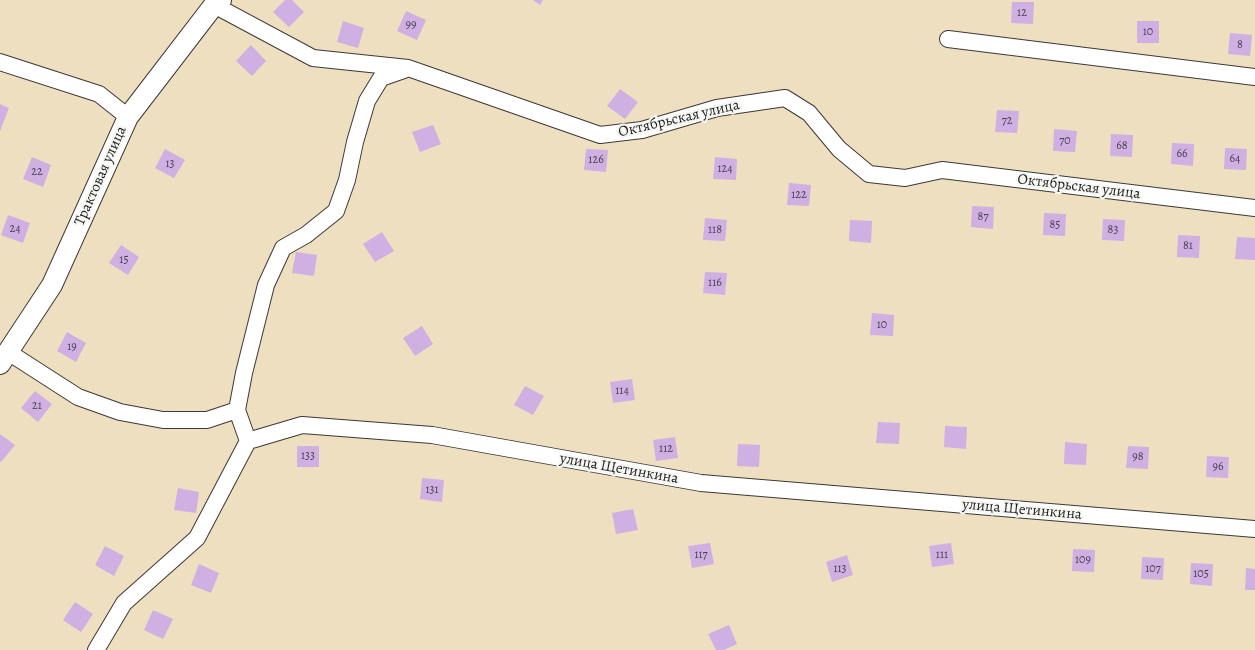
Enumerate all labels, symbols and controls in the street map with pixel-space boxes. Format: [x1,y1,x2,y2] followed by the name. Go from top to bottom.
[1017,6,1027,20] house number: 12
[406,18,416,32] house number: 99
[1143,25,1153,39] house number: 10
[1237,38,1243,52] house number: 8
[617,96,741,142] street label: Октябрьская улица
[1002,114,1012,128] house number: 72
[71,123,131,229] street label: Трактовая улица
[1059,134,1071,148] house number: 70
[1116,139,1128,153] house number: 68
[1176,147,1188,161] house number: 66
[1230,152,1240,166] house number: 64
[588,153,604,167] house number: 126
[165,157,175,171] house number: 13
[717,162,733,176] house number: 124
[31,165,43,179] house number: 22
[1016,171,1142,203] street label: Октябрьская улица
[791,188,807,202] house number: 122
[978,210,988,224] house number: 87
[1050,218,1060,232] house number: 85
[9,222,21,236] house number: 24
[708,223,722,237] house number: 118
[1108,223,1118,237] house number: 83
[1183,239,1193,253] house number: 81
[119,253,129,267] house number: 15
[708,276,722,290] house number: 116
[877,318,887,332] house number: 10
[67,340,77,354] house number: 19
[615,384,629,398] house number: 114
[32,399,42,413] house number: 21
[659,442,673,456] house number: 112
[301,449,315,463] house number: 133
[558,450,680,488] street label: улица Щетинкина
[1132,450,1144,464] house number: 98
[1212,460,1224,474] house number: 96
[425,483,439,497] house number: 131
[961,496,1083,524] street label: улица Щетинкина
[694,548,708,562] house number: 117
[936,548,948,562] house number: 111
[1075,553,1091,567] house number: 109
[833,562,847,576] house number: 113
[1145,562,1161,576] house number: 107
[1193,567,1209,581] house number: 105

